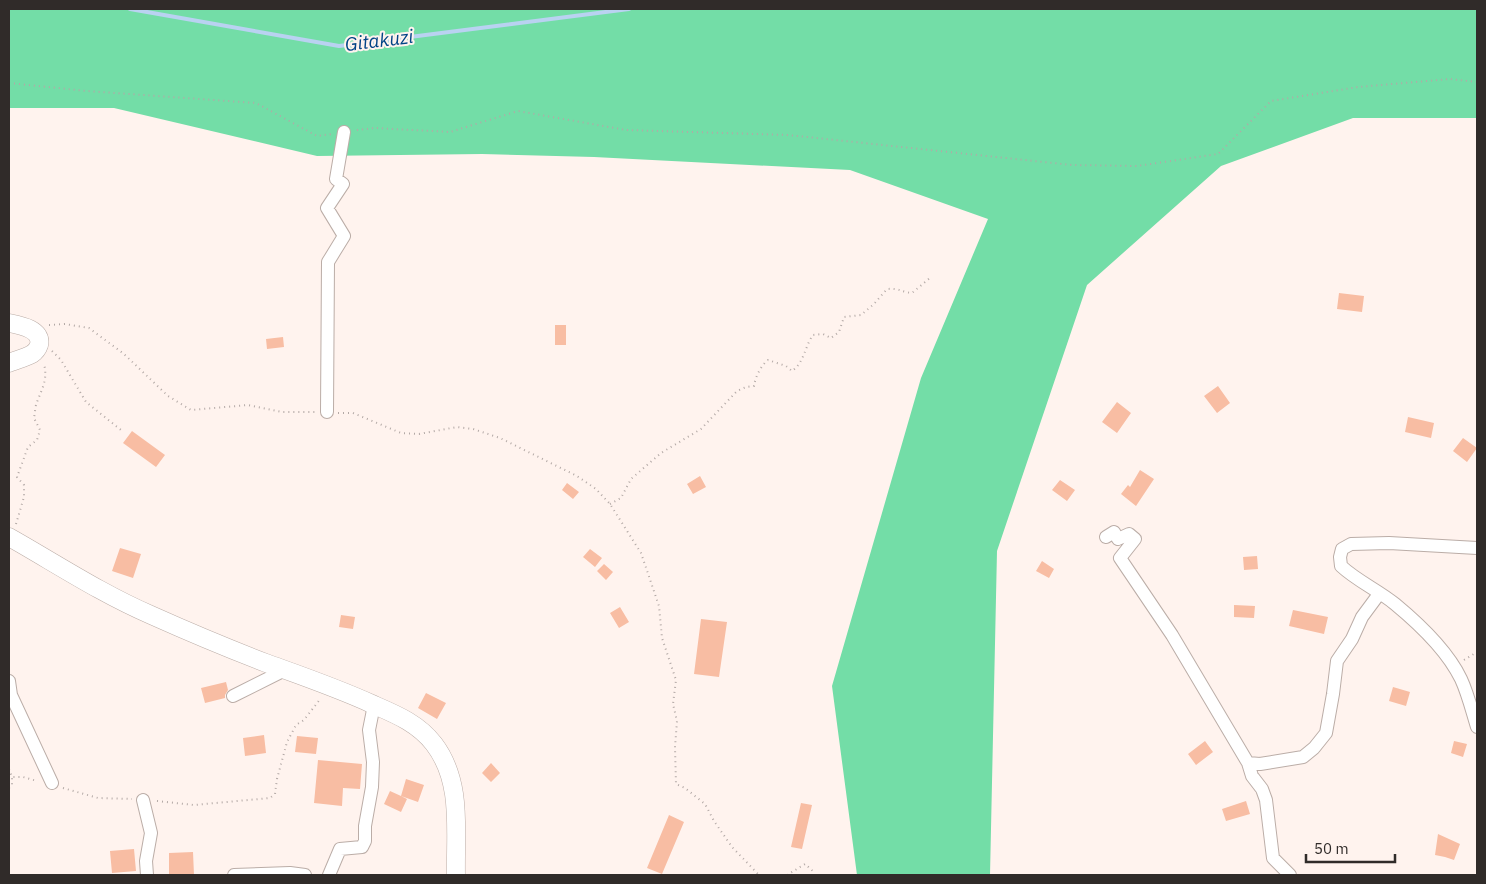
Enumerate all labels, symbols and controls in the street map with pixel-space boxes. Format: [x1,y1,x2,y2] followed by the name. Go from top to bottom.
[343,24,416,56] water label: Gitakuzi
[1306,832,1395,864] scale bar
[1314,839,1349,858] text: 50 m

